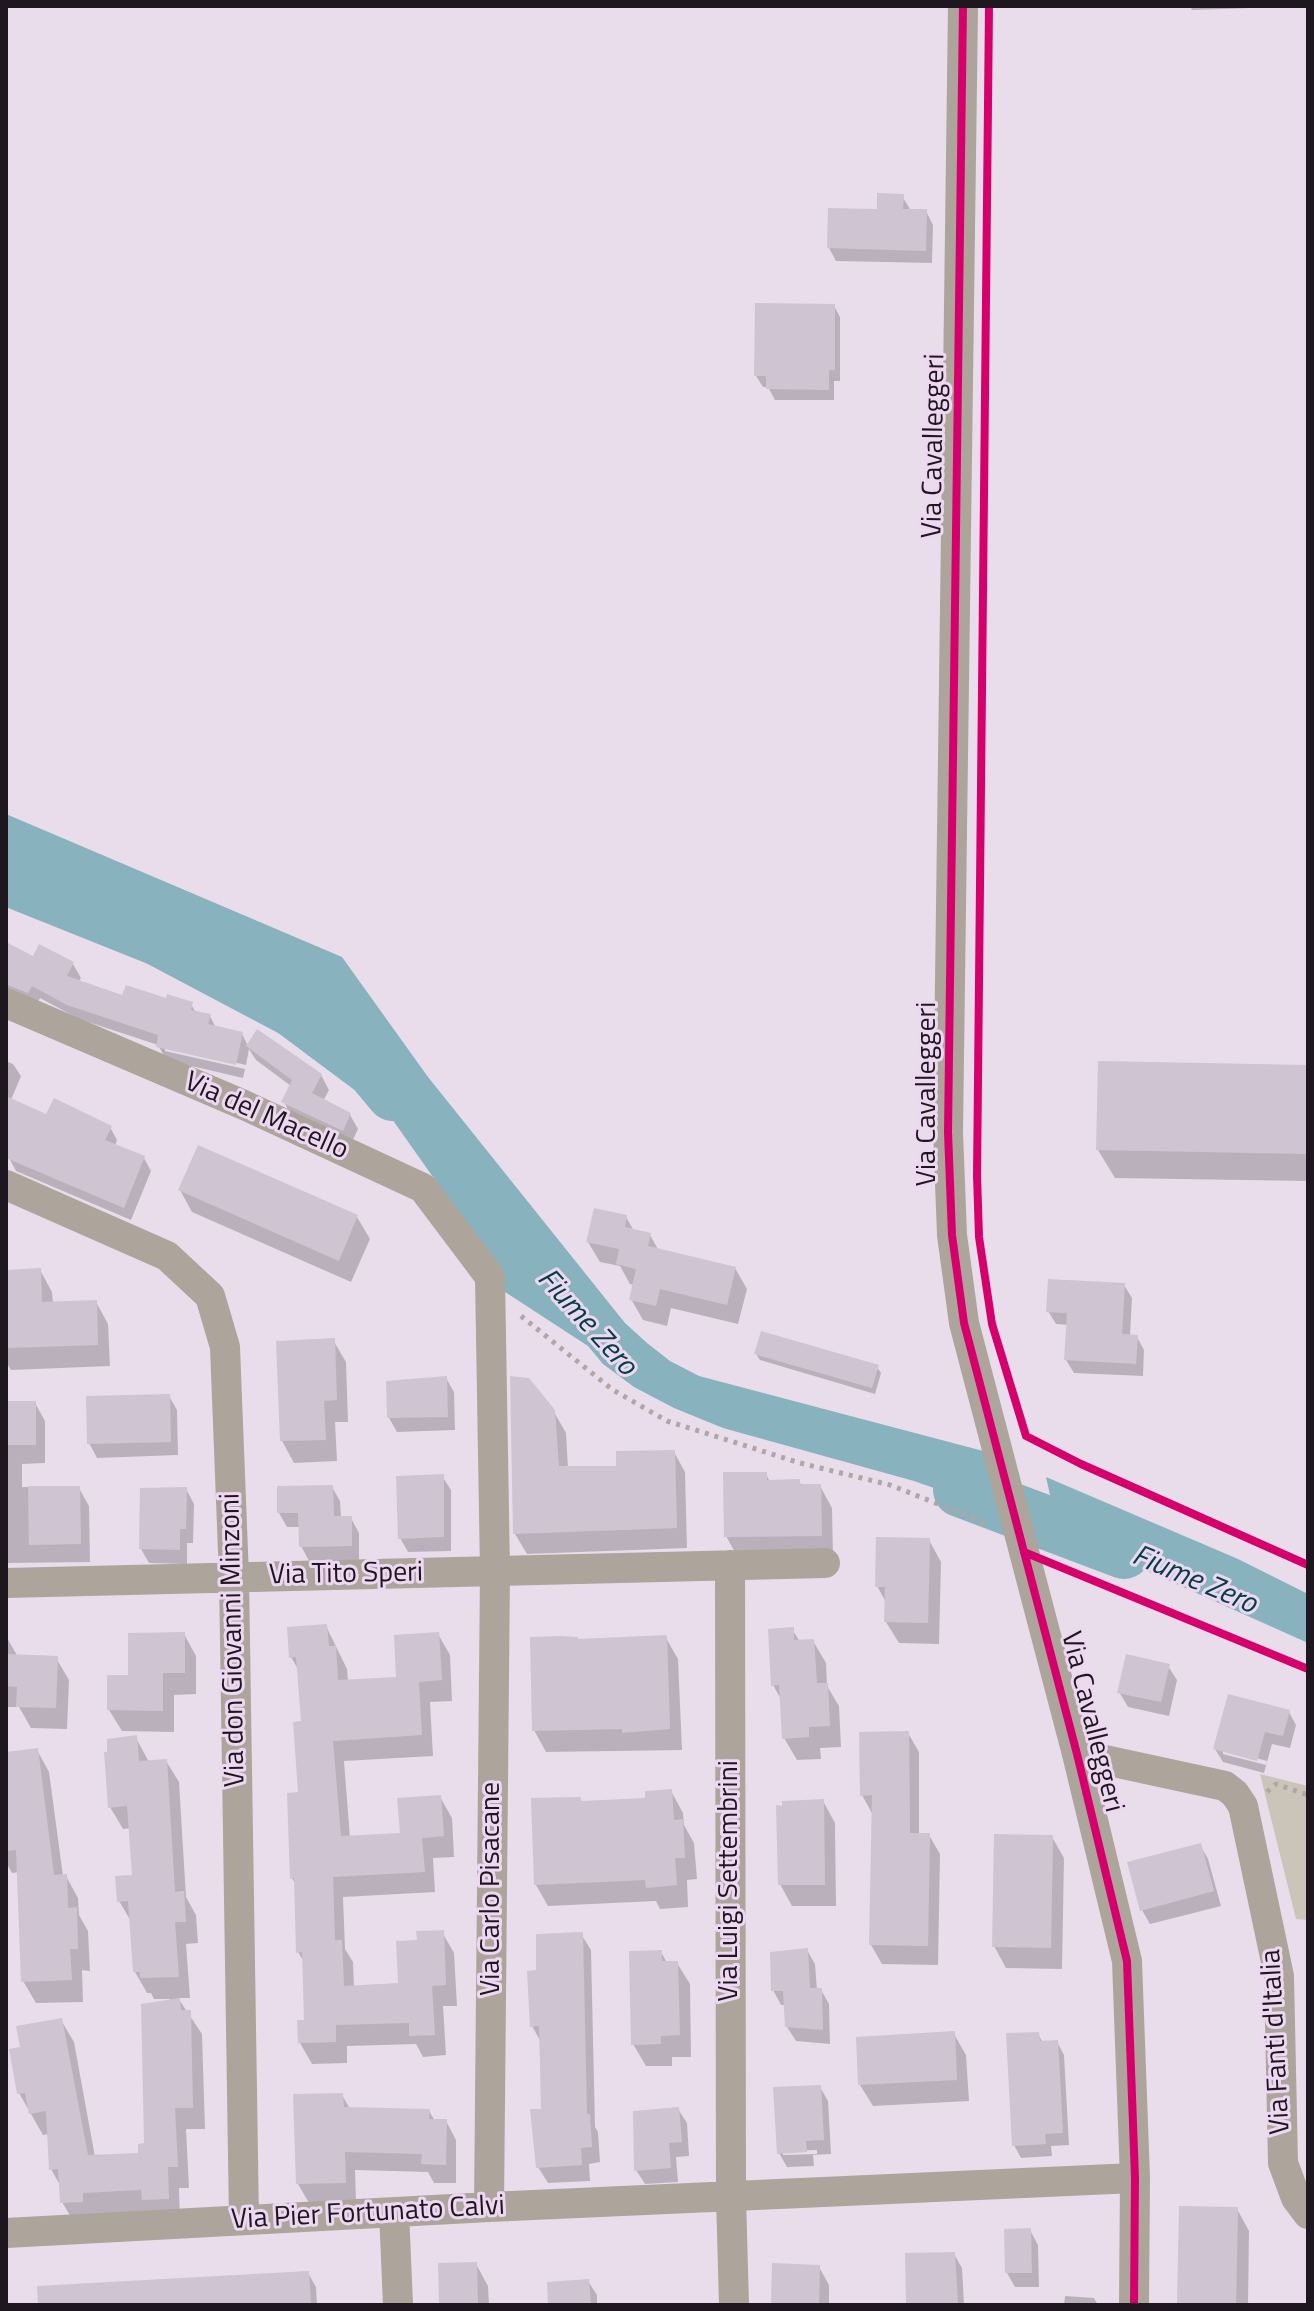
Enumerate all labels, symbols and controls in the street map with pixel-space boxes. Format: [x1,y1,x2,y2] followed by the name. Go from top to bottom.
[917,353,953,539] street label: Via Cavalleggeri
[911,1002,945,1186] street label: Via Cavalleggeri
[179,1066,353,1168] street label: Via del Macello
[529,1262,643,1384] water label: Fiume Zero
[215,1493,253,1787] street label: Via don Giovanni Minzoni
[1126,1539,1262,1623] water label: Fiume Zero
[269,1557,423,1593] street label: Via Tito Speri
[1052,1628,1130,1816] street label: Via Cavalleggeri
[713,1760,747,2002] street label: Via Luigi Settembrini
[475,1782,509,1996] street label: Via Carlo Pisacane
[1255,1948,1299,2136] street label: Via Fanti d'Italia
[230,2190,506,2238] street label: Via Pier Fortunato Calvi

